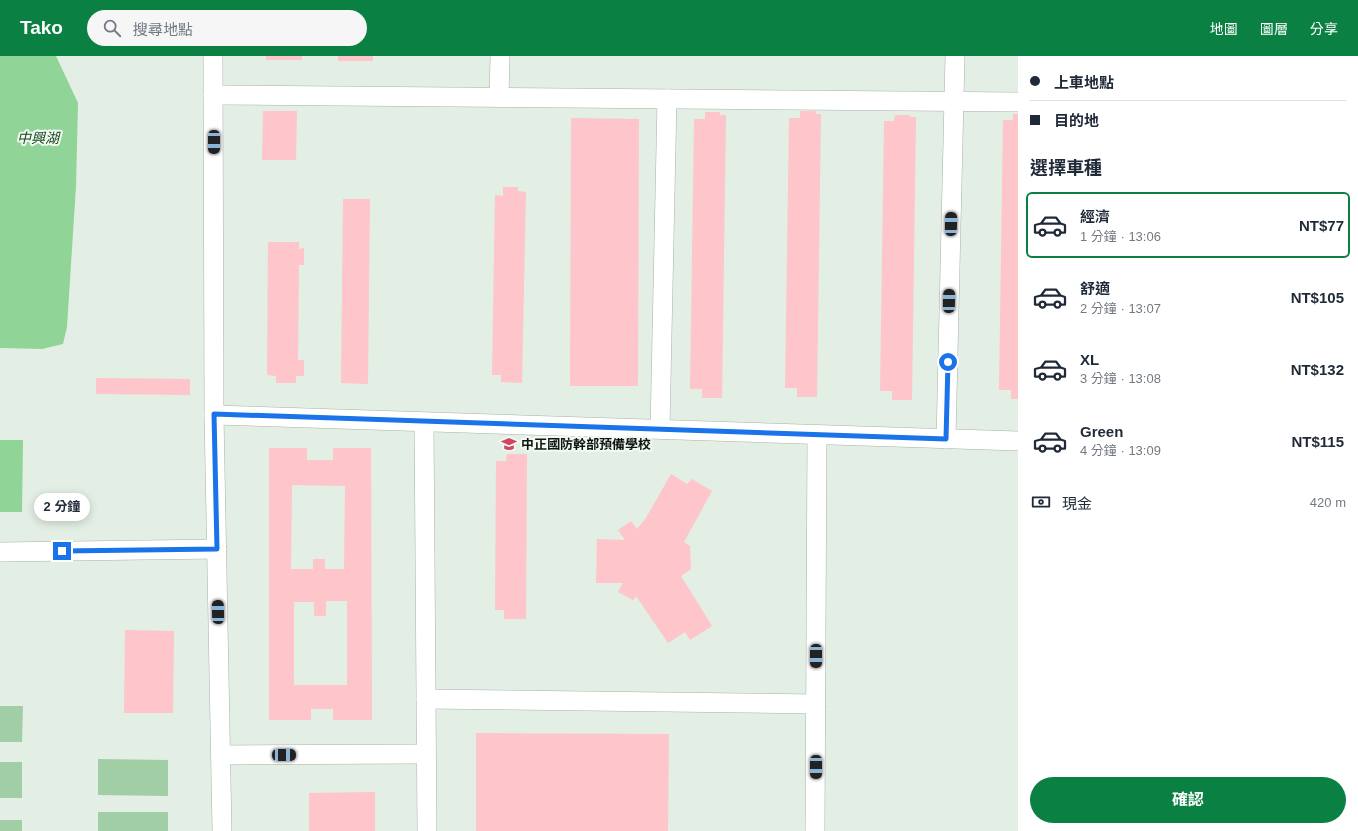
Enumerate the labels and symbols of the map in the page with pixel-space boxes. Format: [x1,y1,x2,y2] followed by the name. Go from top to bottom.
[17,130,61,146] water label: 中興湖
[208,130,220,154] car
[945,212,957,236] car
[943,289,955,313] car
[939,353,957,371] route start
[500,435,518,453] school or university icon: 中正國防幹部預備學校
[521,437,651,452] place label: 中正國防幹部預備學校
[34,493,90,521] callout: 2 分鐘
[53,542,71,560] route end
[212,600,224,624] car
[810,644,822,668] car
[272,749,296,761] car
[810,755,822,779] car

